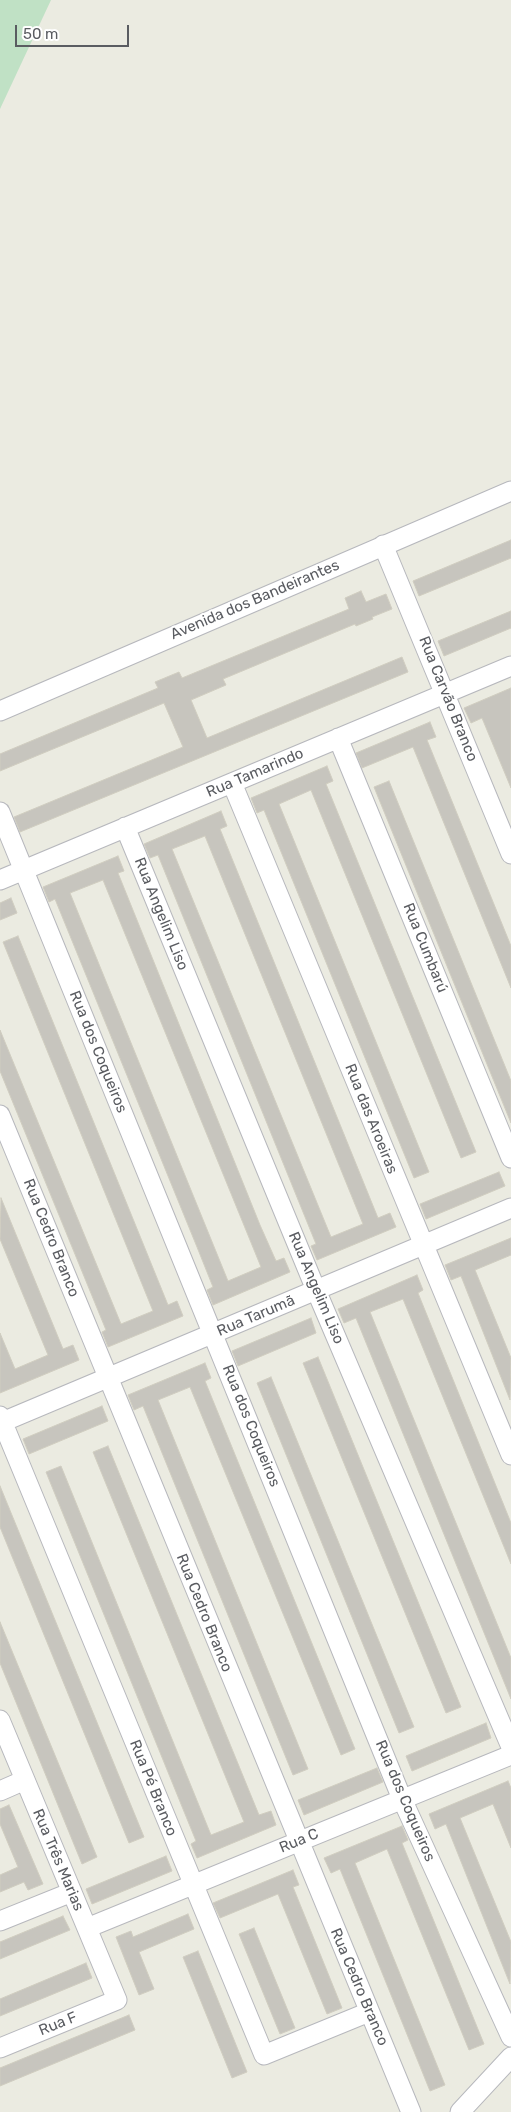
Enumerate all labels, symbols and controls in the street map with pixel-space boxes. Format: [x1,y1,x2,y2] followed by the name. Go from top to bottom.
[18,15,131,47] scale bar
[23,25,58,43] text: 50 m
[168,556,342,644] street label: Avenida dos Bandeirantes
[415,634,481,764] street label: Rua Carvão Branco
[204,744,306,802] street label: Rua Tamarindo
[130,855,192,973] street label: Rua Angelim Liso
[399,901,451,995] street label: Rua Cumbarú
[65,988,131,1116] street label: Rua dos Coqueiros
[341,1061,401,1177] street label: Rua das Aroeiras
[19,1176,83,1300] street label: Rua Cedro Branco
[284,1229,348,1347] street label: Rua Angelim Liso
[214,1292,298,1340] street label: Rua Tarumã
[218,1362,284,1490] street label: Rua dos Coqueiros
[172,1551,236,1675] street label: Rua Cedro Branco
[125,1737,181,1839] street label: Rua Pé Branco
[371,1738,439,1864] street label: Rua dos Coqueiros
[28,1806,88,1914] street label: Rua Três Marias
[277,1825,321,1857] street label: Rua C
[326,1926,392,2048] street label: Rua Cedro Branco
[36,2008,80,2040] street label: Rua F

